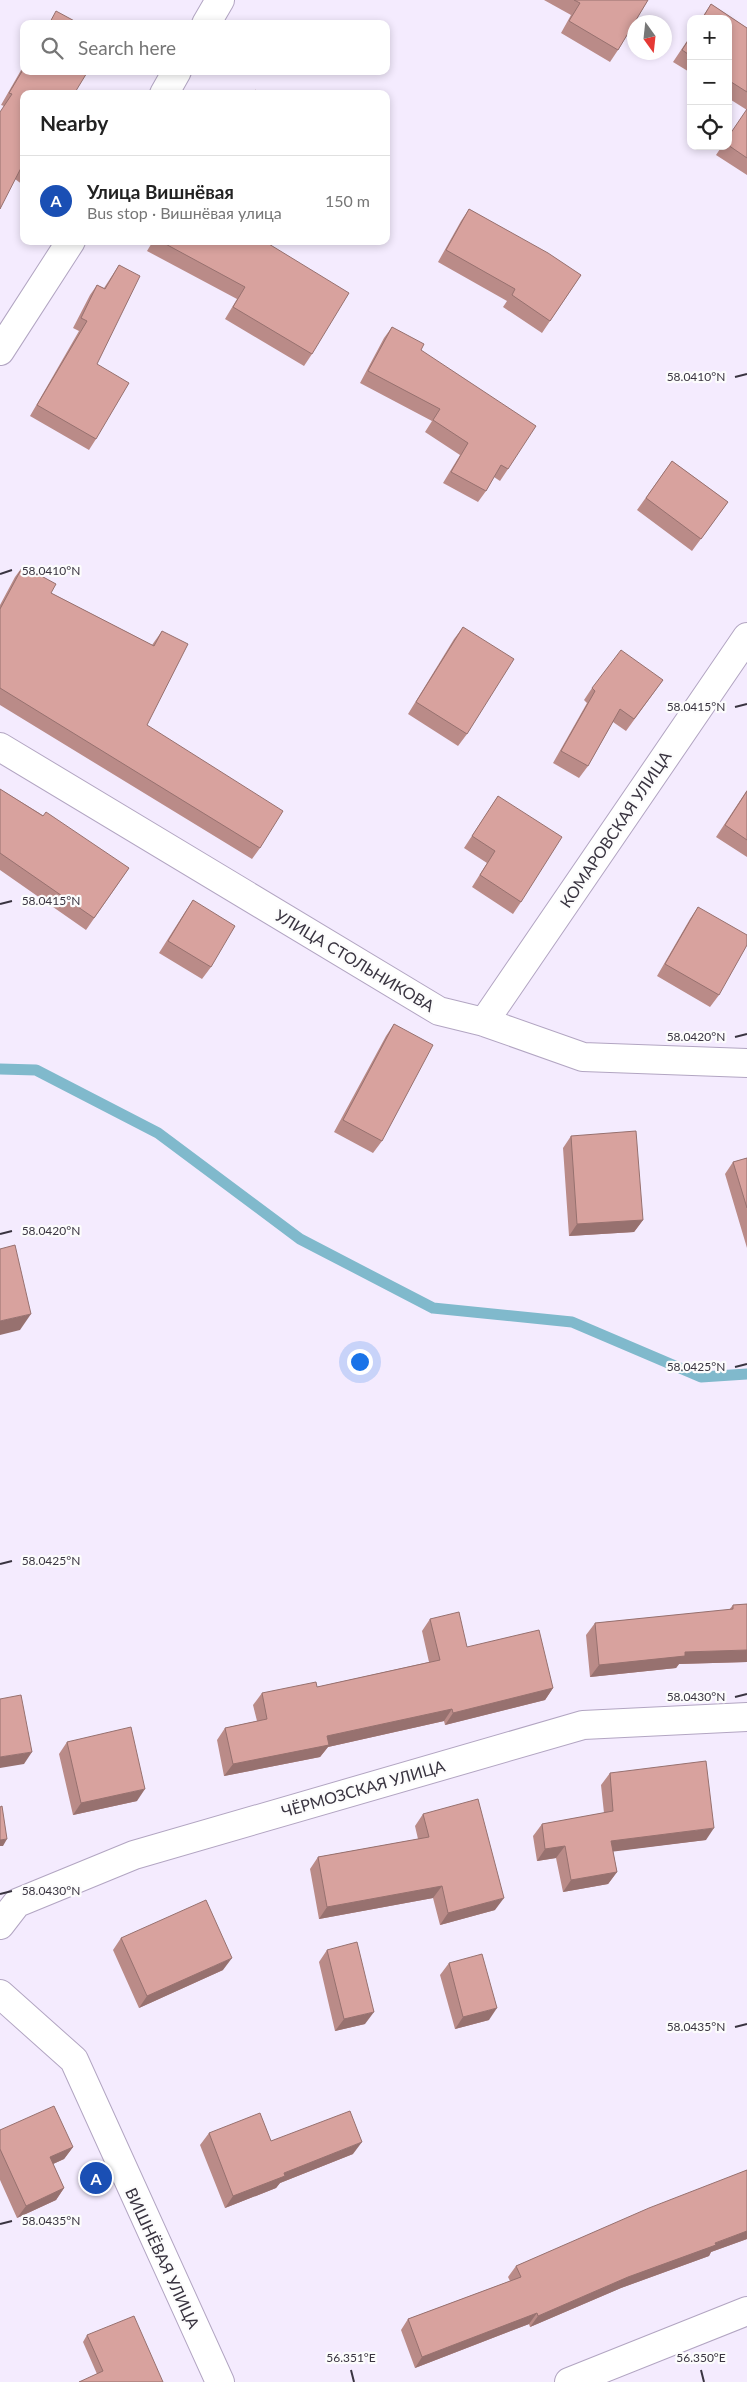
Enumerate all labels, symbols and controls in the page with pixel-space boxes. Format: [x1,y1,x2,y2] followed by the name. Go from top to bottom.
[627,15,672,60] north arrow
[687,15,732,150] map controls
[687,15,732,60] button: +
[20,20,390,75] search box
[38,34,66,62] icon: search
[78,36,176,59] text: Search here
[687,60,732,105] button: −
[687,105,732,150] button: locate
[40,110,108,135] text: Nearby
[87,180,234,203] text: Улица Вишнёвая
[50,191,62,210] text: A
[325,191,370,210] text: 150 m
[87,203,282,222] text: Bus stop · Вишнёвая улица
[667,369,725,384] text: 58.0410°N
[22,563,80,578] text: 58.0410°N
[667,699,725,714] text: 58.0415°N
[556,747,675,911] street label: КОМАРОВСКАЯ УЛИЦА
[22,893,80,908] text: 58.0415°N
[272,905,438,1015] street label: УЛИЦА СТОЛЬНИКОВА
[667,1029,725,1044] text: 58.0420°N
[22,1223,80,1238] text: 58.0420°N
[347,1349,373,1375] your location
[667,1359,725,1374] text: 58.0425°N
[22,1553,80,1568] text: 58.0425°N
[667,1689,725,1704] text: 58.0430°N
[279,1755,447,1820] street label: ЧЁРМОЗСКАЯ УЛИЦА
[22,1883,80,1898] text: 58.0430°N
[667,2019,725,2034] text: 58.0435°N
[80,2159,112,2197] pin: A
[122,2185,204,2332] street label: ВИШНЁВАЯ УЛИЦА
[22,2213,80,2228] text: 58.0435°N
[326,2350,376,2365] text: 56.351°E
[676,2350,726,2365] text: 56.350°E

